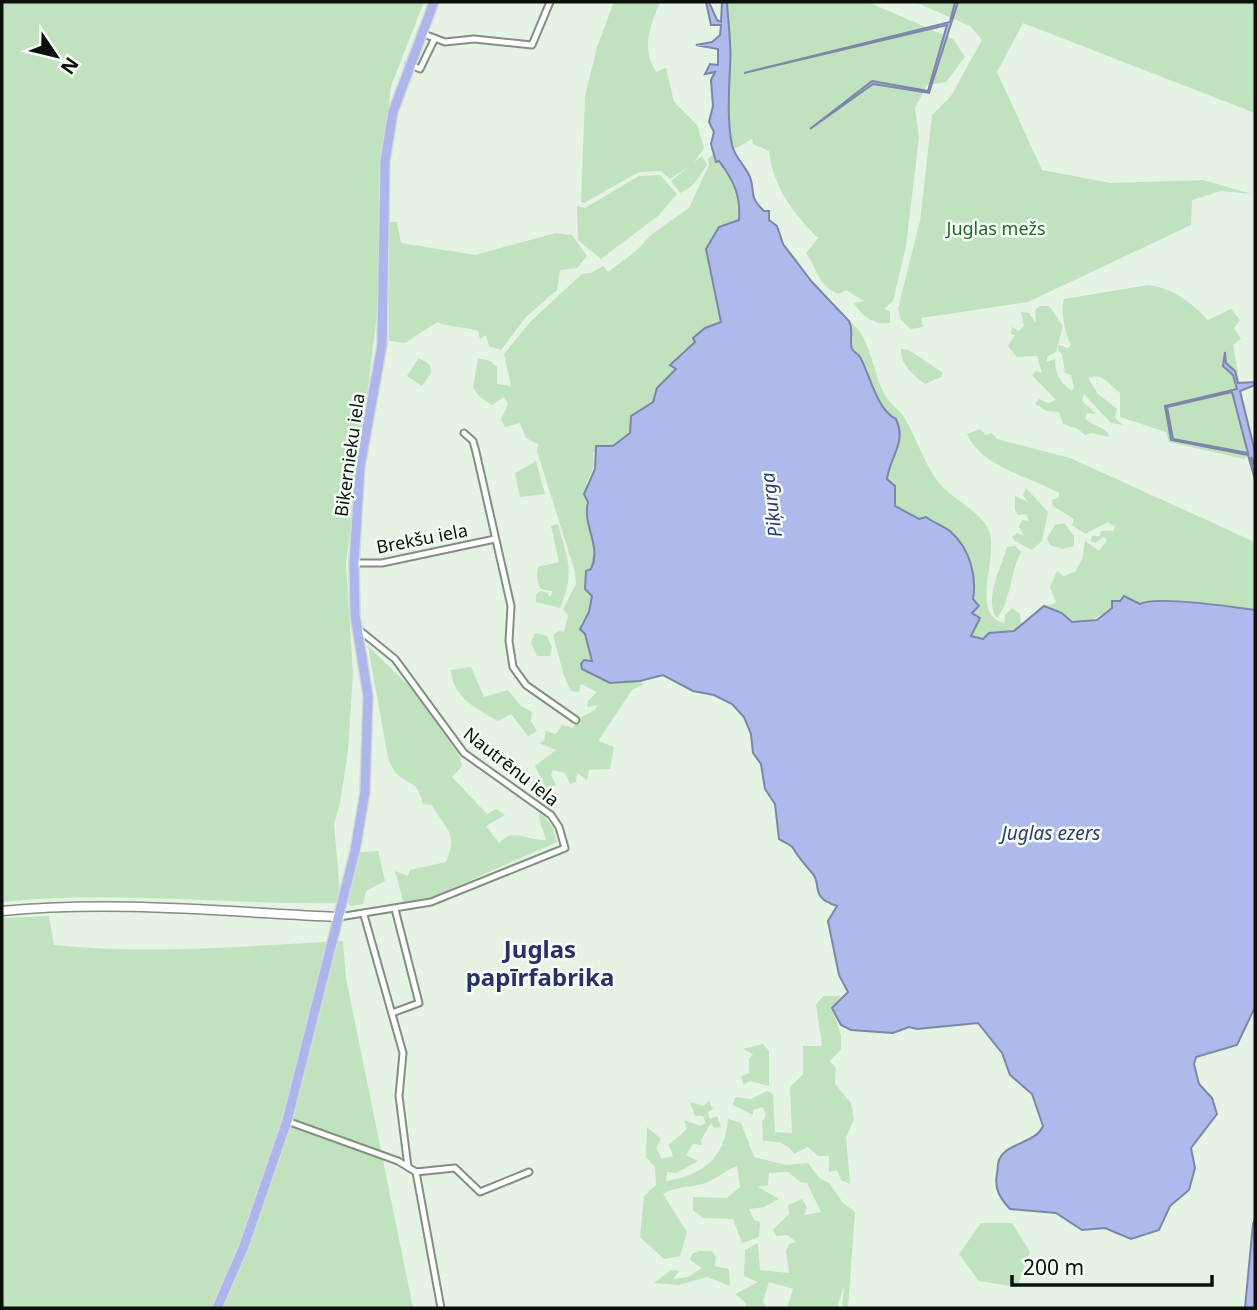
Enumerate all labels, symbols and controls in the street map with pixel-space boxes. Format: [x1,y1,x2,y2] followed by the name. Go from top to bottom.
[21,21,91,91] north arrow
[55,52,85,80] text: N
[944,216,1046,240] park label: Juglas mežs
[328,392,370,518] street label: Biķernieku iela
[754,471,788,539] water label: Piķurga
[374,517,470,559] street label: Brekšu iela
[459,721,564,811] street label: Nautrēnu iela
[998,820,1101,846] water label: Juglas ezers
[466,932,614,993] district label: Juglas papīrfabrika
[1012,1244,1212,1288] scale bar
[1023,1253,1084,1281] text: 200 m

